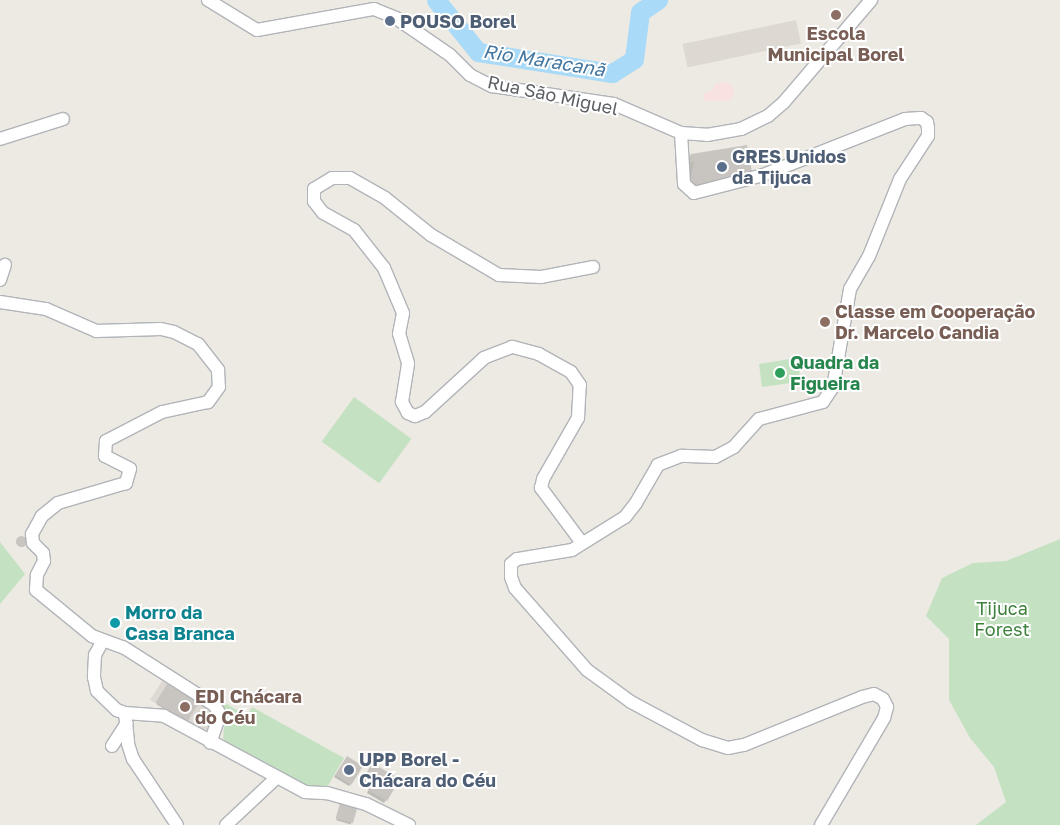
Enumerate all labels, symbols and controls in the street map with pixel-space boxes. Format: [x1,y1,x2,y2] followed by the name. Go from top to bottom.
[830,9,842,21] marker: Escola Municipal Borel
[400,10,516,32] place label: POUSO Borel
[384,15,396,27] marker: POUSO Borel
[768,23,904,66] place label: Escola Municipal Borel
[482,39,606,81] water label: Rio Maracanã
[486,71,620,119] street label: Rua São Miguel
[732,146,846,188] place label: GRES Unidos da Tijuca
[716,161,728,173] marker: GRES Unidos da Tijuca
[835,301,1035,344] place label: Classe em Cooperação Dr. Marcelo Candia
[819,316,831,328] marker: Classe em Cooperação Dr. Marcelo Candia
[790,352,879,394] place label: Quadra da Figueira
[774,367,786,379] marker: Quadra da Figueira
[974,598,1030,640] park label: Tijuca Forest
[125,602,235,644] place label: Morro da Casa Branca
[109,617,121,629] marker: Morro da Casa Branca
[195,686,302,729] place label: EDI Chácara do Céu
[179,701,191,713] marker: EDI Chácara do Céu
[359,749,496,792] place label: UPP Borel - Chácara do Céu
[343,764,355,776] marker: UPP Borel - Chácara do Céu

